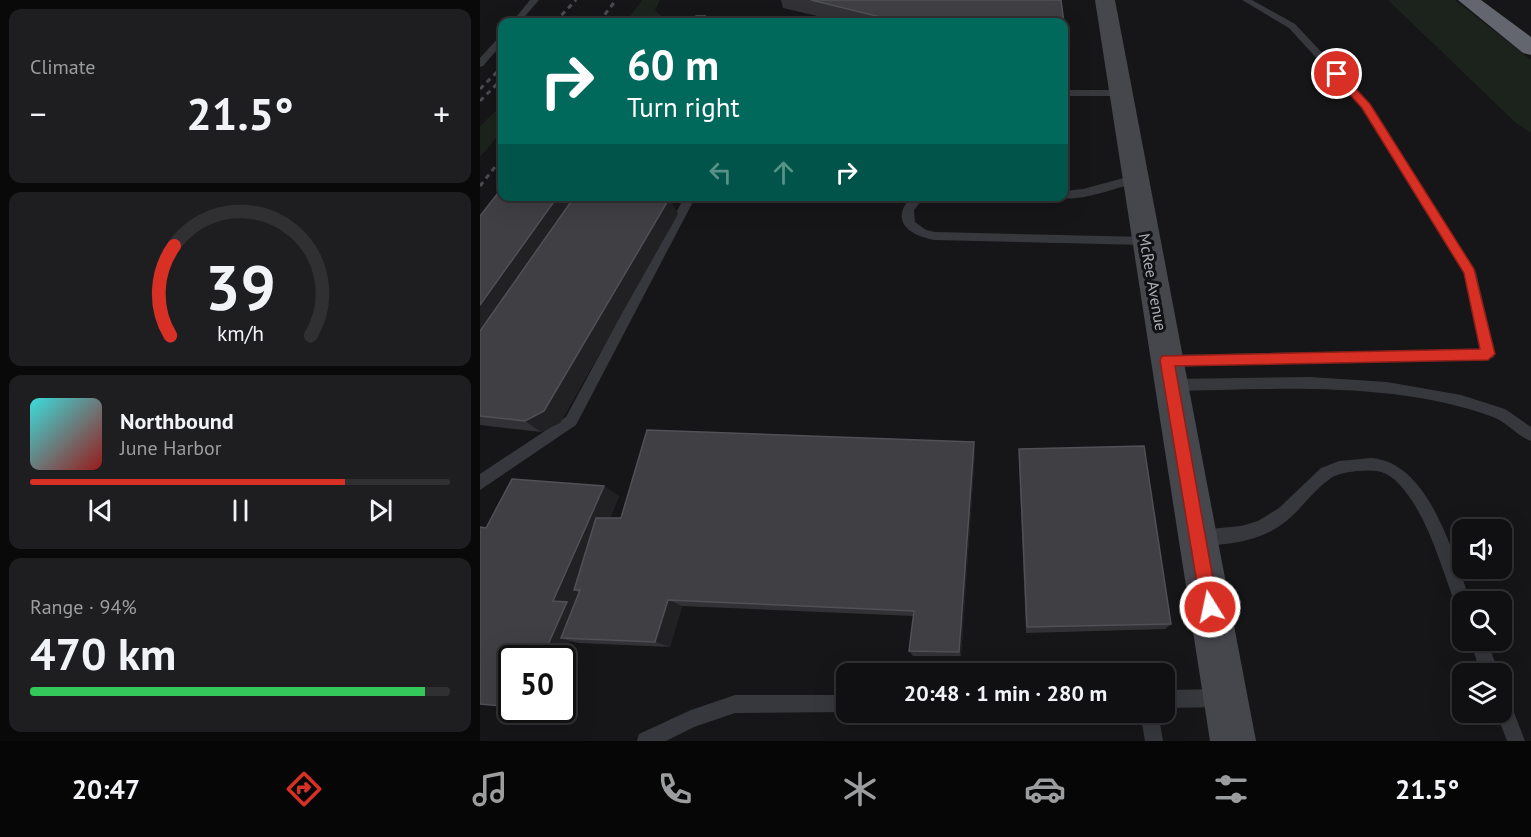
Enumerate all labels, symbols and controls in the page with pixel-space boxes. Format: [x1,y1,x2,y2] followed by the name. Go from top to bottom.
[627,37,719,92] text: 60 m
[528,42,606,120] icon: right
[1311,48,1362,99] pin
[30,54,96,80] text: Climate
[1320,57,1353,90] icon: arrive
[186,84,294,142] text: 21.5°
[627,90,740,124] text: Turn right
[30,92,47,135] text: −
[433,92,450,135] text: +
[704,156,737,189] icon: left
[767,156,800,189] icon: ahead
[830,156,863,189] icon: right
[1135,232,1171,332] street label: McRee Avenue
[205,246,275,327] text: 39
[216,319,263,347] text: km/h
[120,407,234,435] text: Northbound
[120,435,222,461] text: June Harbor
[84,494,117,527] icon: previous
[224,494,257,527] icon: pause
[364,494,397,527] icon: next
[1452,519,1512,723] map controls
[1452,519,1512,579] button: sound
[1178,575,1242,639] position arrow
[1452,591,1512,651] button: search
[30,594,137,620] text: Range · 94%
[30,624,176,682] text: 470 km
[498,645,576,723] speed limit sign: 50
[1452,663,1512,723] button: layers
[904,679,1107,707] text: 20:48 · 1 min · 280 m
[283,768,325,810] icon: directions
[469,768,511,810] icon: music
[654,768,696,810] icon: phone
[839,768,881,810] icon: climate
[1024,768,1066,810] icon: car
[1210,768,1252,810] icon: filters
[72,772,140,806] text: 20:47
[1395,772,1459,806] text: 21.5°

